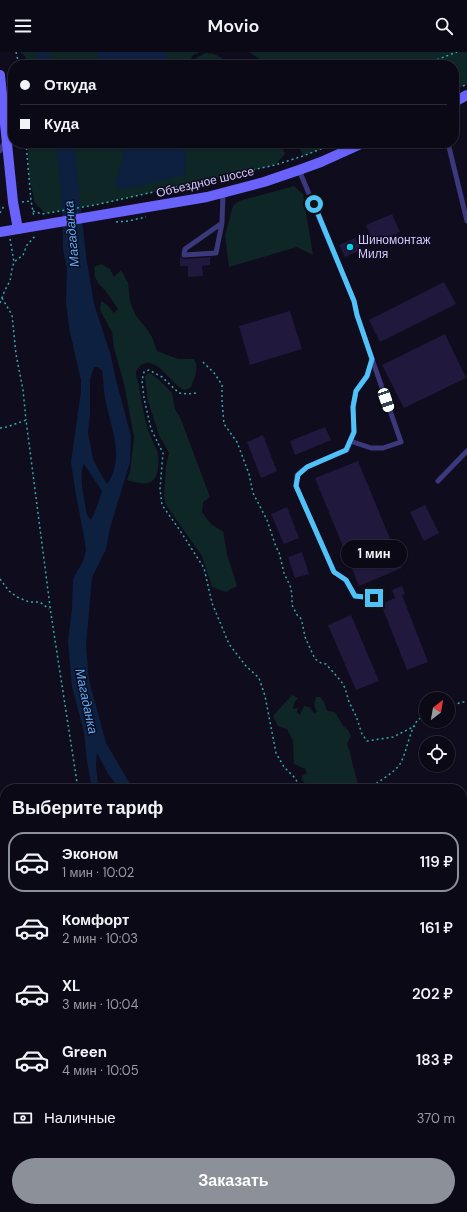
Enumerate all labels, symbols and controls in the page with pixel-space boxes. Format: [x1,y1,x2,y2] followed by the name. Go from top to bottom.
[208,14,259,38] text: Movio
[12,15,34,37] icon: menu
[433,15,455,37] icon: search
[44,75,96,95] text: Откуда
[44,114,79,134] text: Куда
[154,163,256,201] street label: Объездное шоссе
[305,195,323,213] route start
[60,200,83,268] water label: Магаданка
[358,232,431,262] place label: Шиномонтаж Миля
[345,242,355,252] marker: Шиномонтаж Миля
[376,387,396,413] car
[341,540,407,568] callout: 1 мин
[357,545,391,562] text: 1 мин
[365,589,383,607] route end
[71,667,102,735] water label: Магаданка
[419,692,455,728] north arrow
[419,692,455,772] map controls
[419,736,455,772] button: locate
[12,796,163,820] text: Выберите тариф
[14,844,50,880] icon: car
[62,844,118,864] text: Эконом
[420,852,453,872] text: 119 ₽
[62,864,134,881] text: 1 мин · 10:02
[14,910,50,946] icon: car
[62,910,129,930] text: Комфорт
[420,918,453,938] text: 161 ₽
[62,930,138,947] text: 2 мин · 10:03
[14,976,50,1012] icon: car
[62,976,80,996] text: XL
[412,984,453,1004] text: 202 ₽
[62,996,138,1013] text: 3 мин · 10:04
[14,1042,50,1078] icon: car
[62,1042,107,1062] text: Green
[416,1050,453,1070] text: 183 ₽
[62,1062,139,1079] text: 4 мин · 10:05
[12,1107,34,1129] icon: cash
[44,1108,116,1128] text: Наличные
[417,1110,455,1127] text: 370 m
[12,1158,455,1204] button: Заказать

